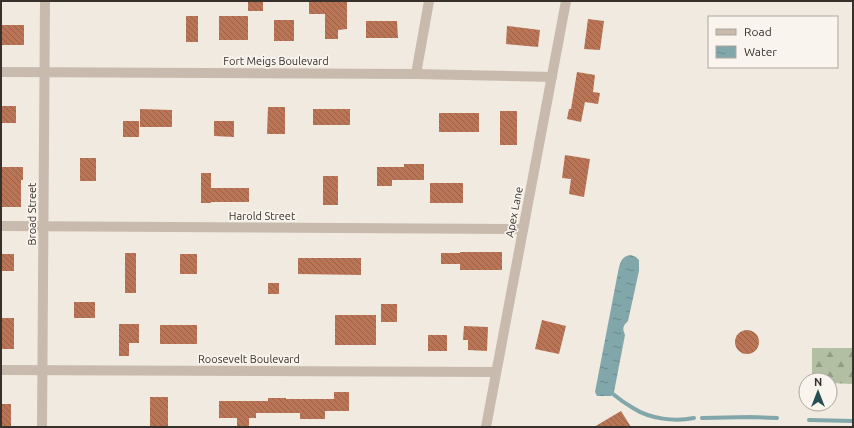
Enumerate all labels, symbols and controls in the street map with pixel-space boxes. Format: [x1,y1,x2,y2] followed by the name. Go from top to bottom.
[708,16,838,68] legend
[744,25,772,38] text: Road
[744,45,777,58] text: Water
[223,55,329,67] street label: Fort Meigs Boulevard
[26,182,38,245] street label: Broad Street
[503,186,525,238] street label: Apex Lane
[229,210,296,222] street label: Harold Street
[198,353,300,365] street label: Roosevelt Boulevard
[798,372,838,412] north arrow
[814,376,822,388] text: N

